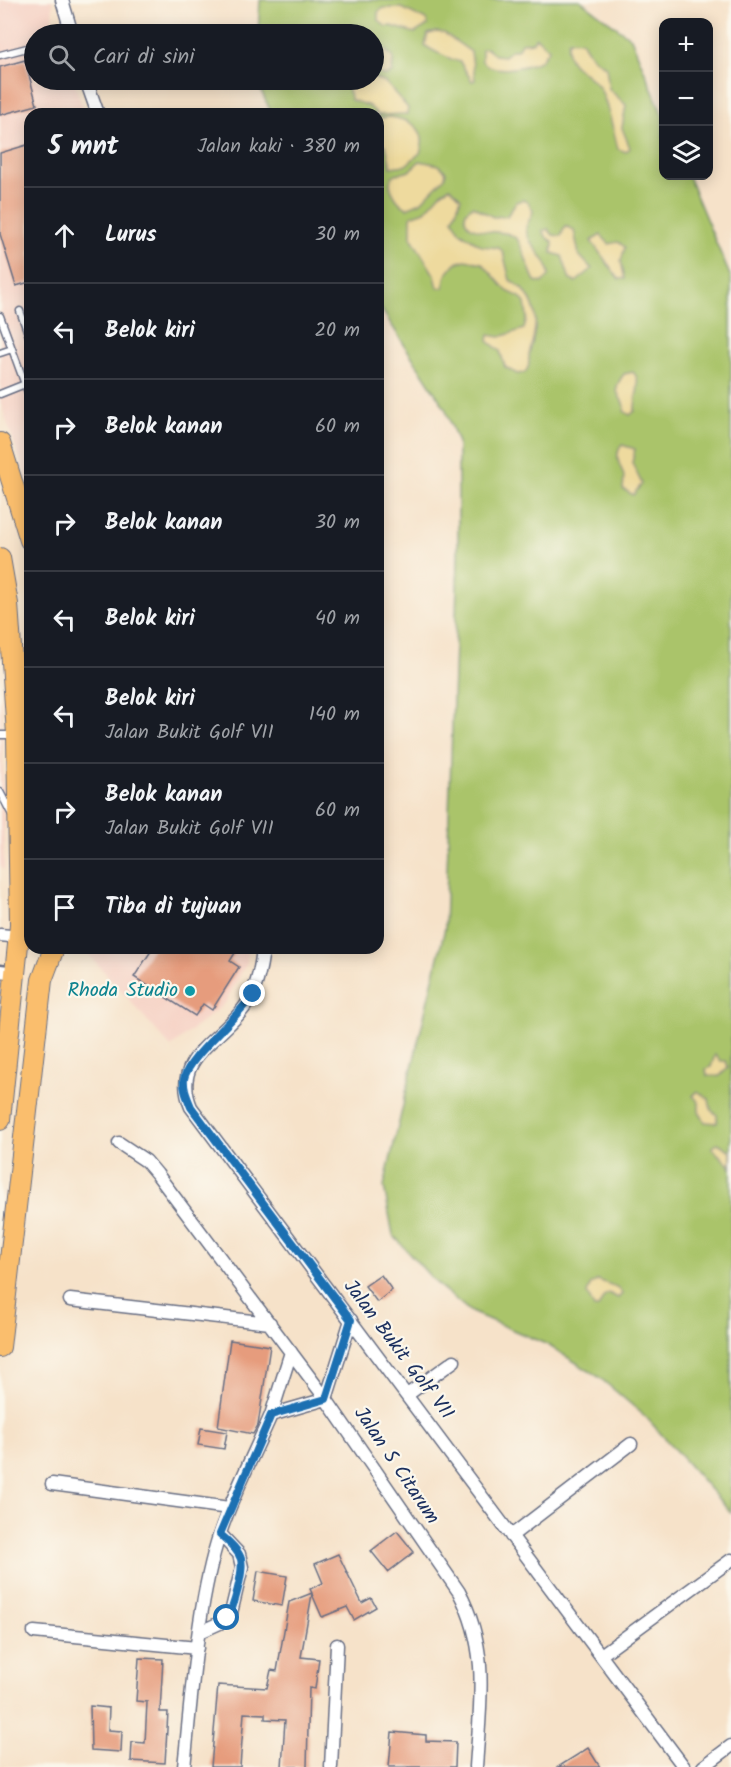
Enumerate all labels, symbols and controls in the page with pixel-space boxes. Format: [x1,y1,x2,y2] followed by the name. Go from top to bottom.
[659,18,713,180] map controls
[659,18,713,72] button: +
[24,24,384,90] search box
[93,40,194,75] text: Cari di sini
[45,41,78,74] icon: search
[659,72,713,126] button: −
[48,126,119,168] text: 5 mnt
[659,126,713,180] button: layers
[197,131,360,163] text: Jalan kaki · 380 m
[105,218,157,253] text: Lurus
[48,219,81,252] icon: ahead
[315,219,360,251] text: 30 m
[105,314,195,349] text: Belok kiri
[48,315,81,348] icon: left
[314,315,360,347] text: 20 m
[105,410,222,445] text: Belok kanan
[48,411,81,444] icon: right
[315,411,360,443] text: 60 m
[105,506,222,541] text: Belok kanan
[48,507,81,540] icon: right
[315,507,360,539] text: 30 m
[105,602,195,637] text: Belok kiri
[48,603,81,636] icon: left
[315,603,360,635] text: 40 m
[105,682,195,717] text: Belok kiri
[48,699,81,732] icon: left
[309,699,360,731] text: 140 m
[105,717,274,749] text: Jalan Bukit Golf VII
[105,778,222,813] text: Belok kanan
[48,795,81,828] icon: right
[315,795,360,827] text: 60 m
[105,813,274,845] text: Jalan Bukit Golf VII
[105,890,241,925] text: Tiba di tujuan
[48,891,81,924] icon: arrive
[67,975,178,1007] place label: Rhoda Studio
[239,980,265,1006] route end
[183,984,197,998] marker: Rhoda Studio
[334,1273,462,1427] street label: Jalan Bukit Golf VII
[345,1401,447,1532] street label: Jalan S Citarum
[213,1604,239,1630] route start

